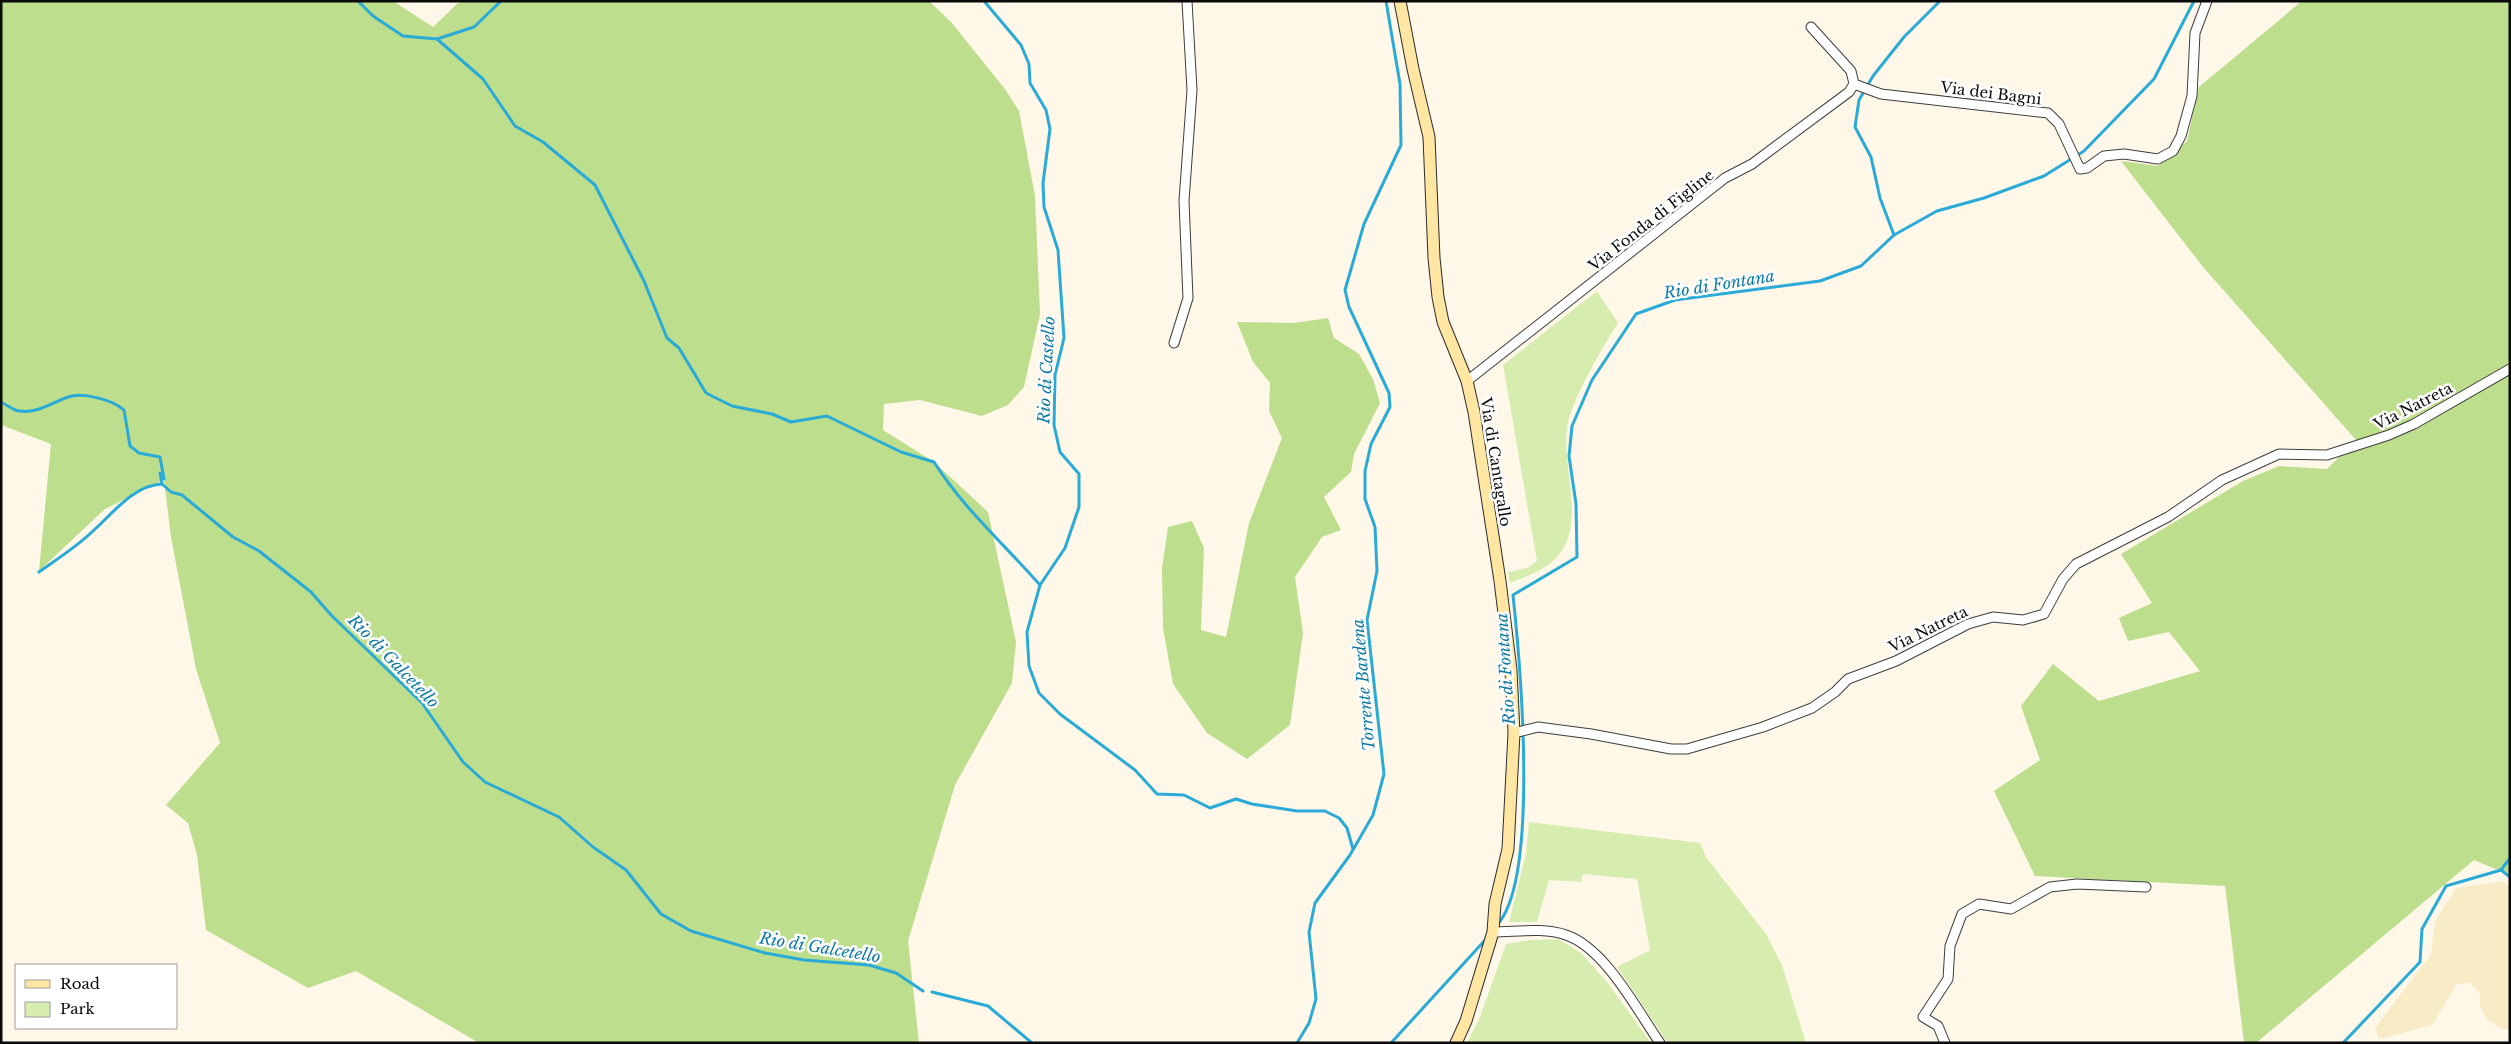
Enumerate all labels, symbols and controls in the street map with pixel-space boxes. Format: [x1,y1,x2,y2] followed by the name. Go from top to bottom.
[1938,77,2043,109] street label: Via dei Bagni
[1584,165,1718,275] street label: Via Fonda di Figline
[1661,265,1776,303] water label: Rio di Fontana
[1033,316,1059,425] water label: Rio di Castello
[2370,378,2456,434] street label: Via Natreta
[1476,395,1516,528] street label: Via di Cantagallo
[1884,601,1971,657] street label: Via Natreta
[344,609,444,712] water label: Rio di Galcetello
[1491,612,1519,727] water label: Rio di Fontana
[1347,618,1379,752] water label: Torrente Bardena
[757,927,882,966] water label: Rio di Galcetello
[15,964,178,1029] legend
[60,974,100,993] text: Road
[60,999,96,1018] text: Park

